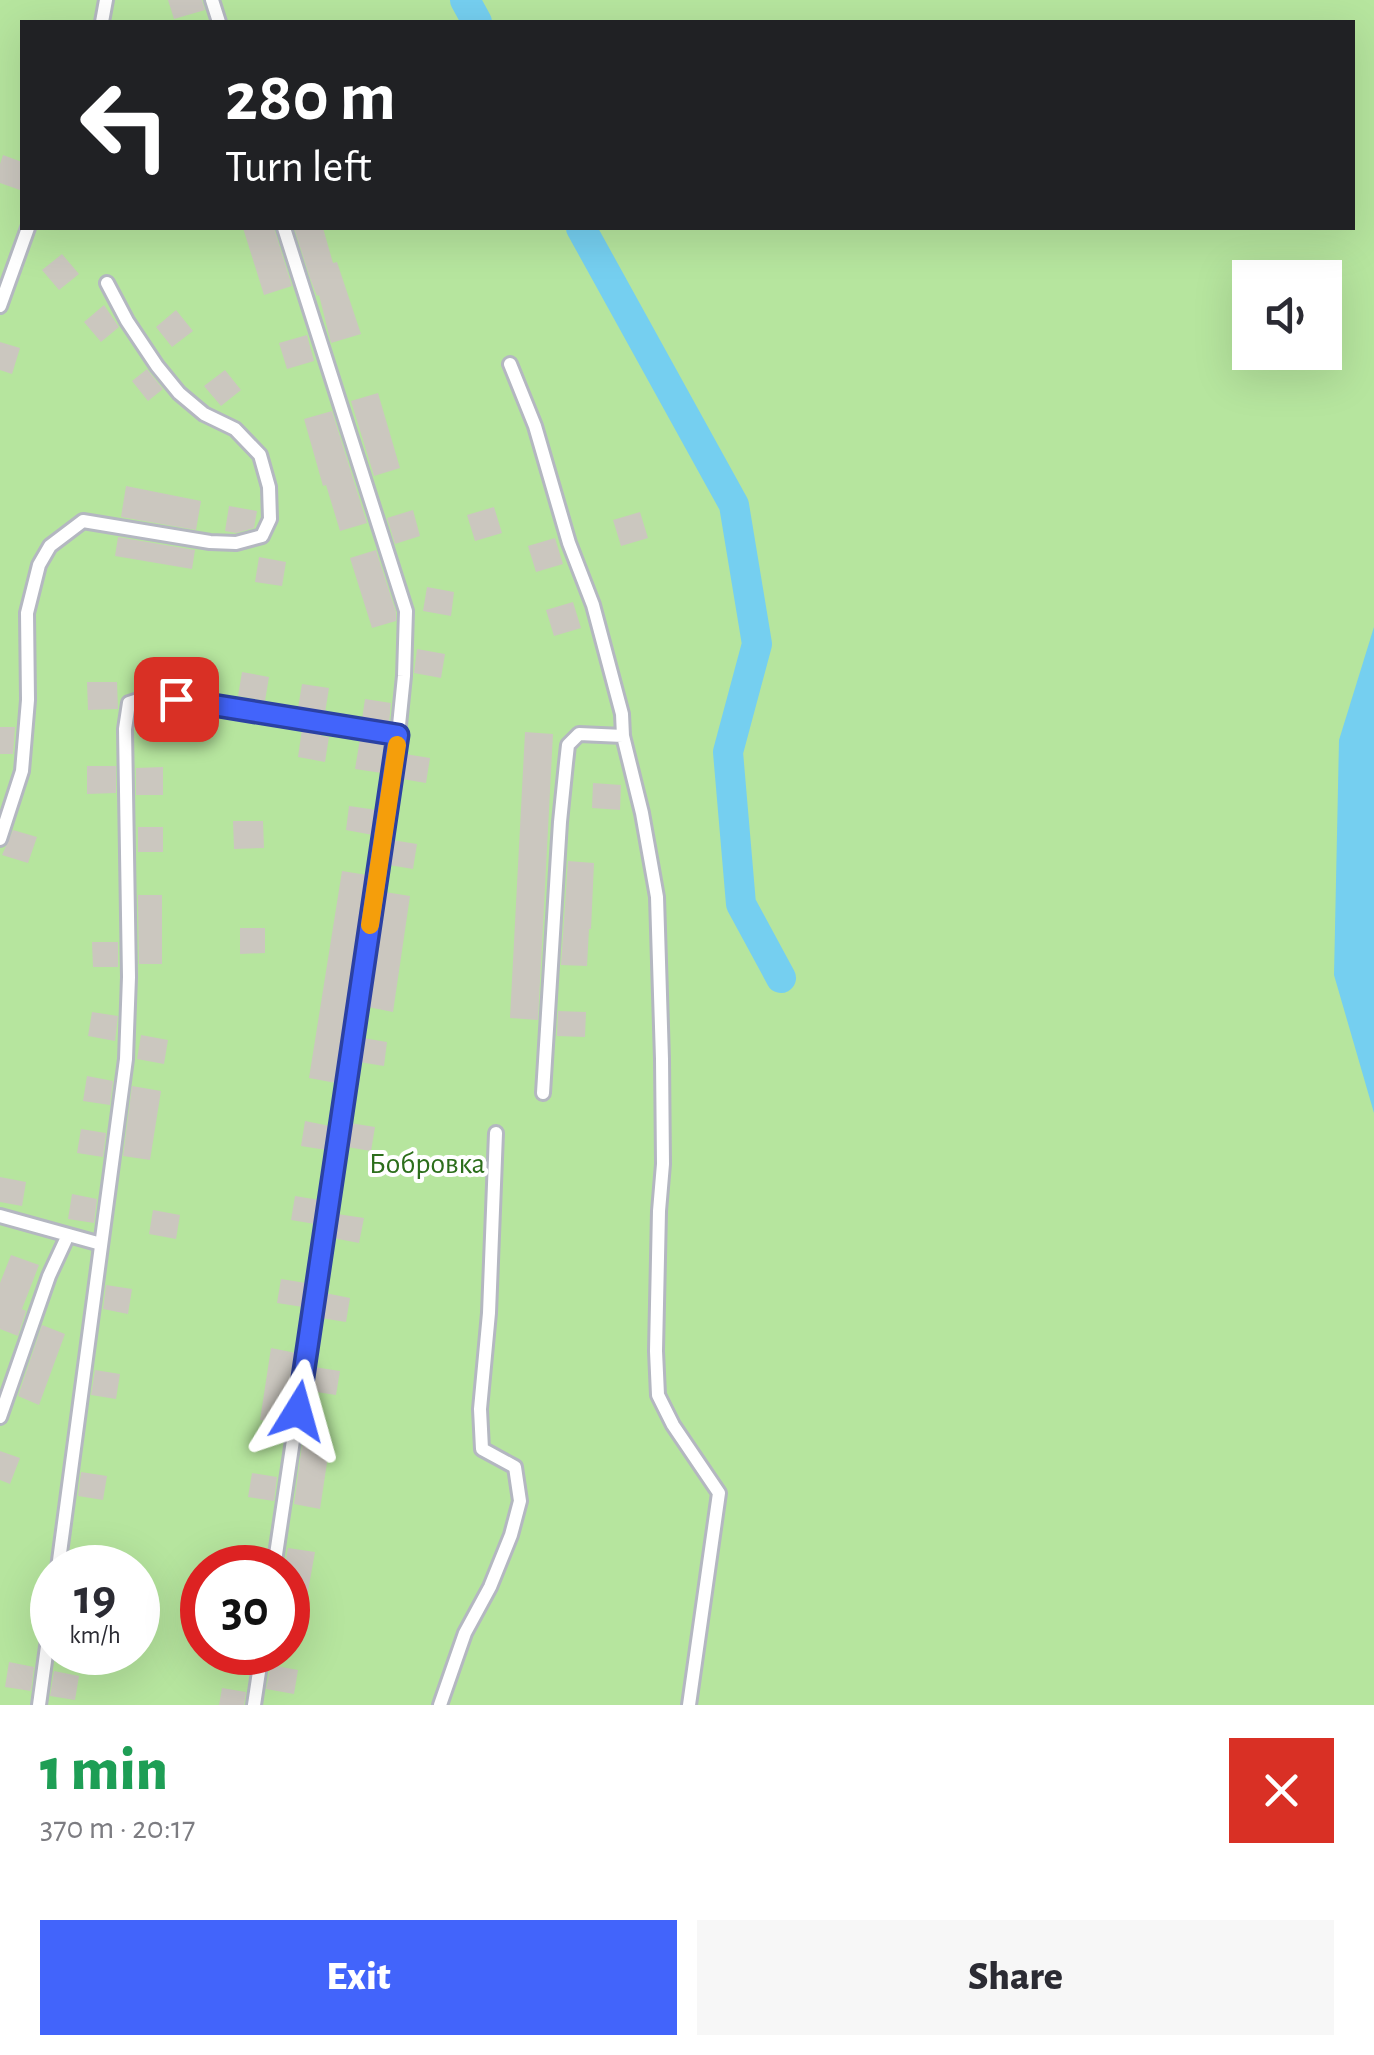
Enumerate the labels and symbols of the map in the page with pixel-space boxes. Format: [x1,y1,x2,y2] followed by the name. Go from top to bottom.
[134,657,219,742] pin
[369,1149,485,1179] park label: Бобровка
[246,1359,350,1463] position arrow
[180,1545,310,1675] speed limit sign: 30

